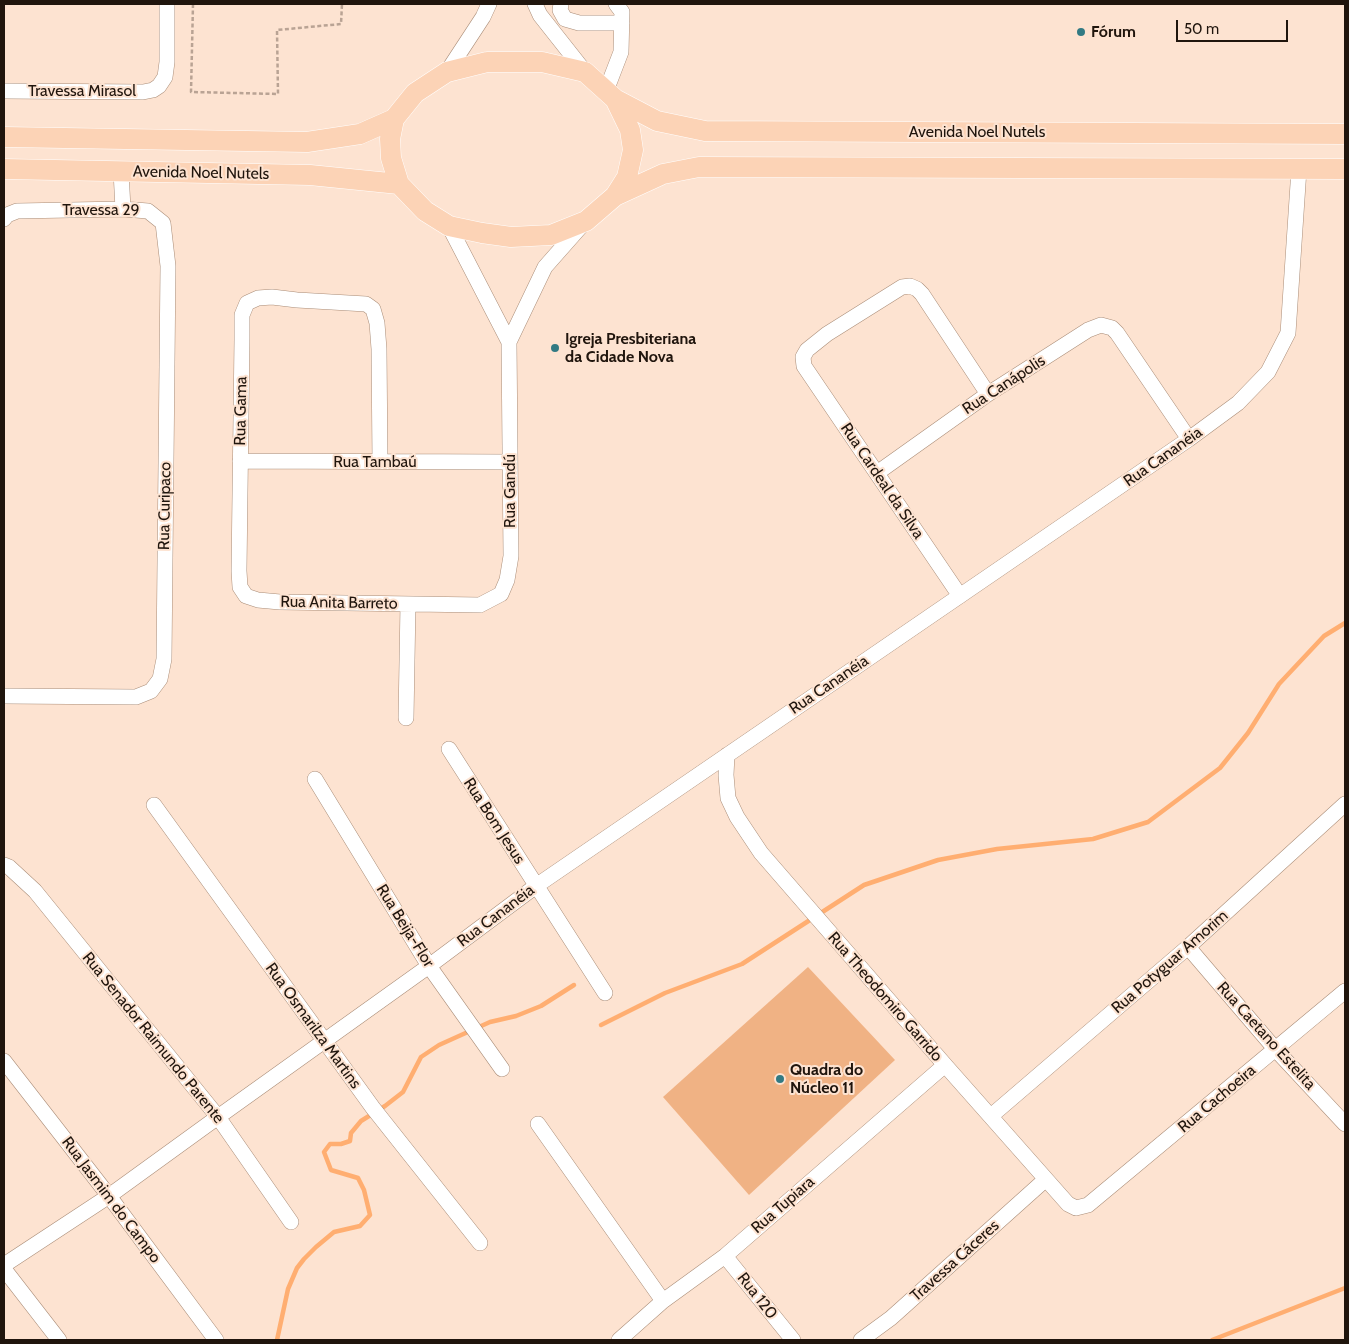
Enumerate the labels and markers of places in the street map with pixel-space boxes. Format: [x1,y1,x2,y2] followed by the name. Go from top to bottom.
[1091,22,1136,42] place label: Fórum
[1075,26,1087,38] marker: Fórum
[565,329,696,367] place label: Igreja Presbiteriana da Cidade Nova
[549,342,561,354] marker: Igreja Presbiteriana da Cidade Nova
[790,1060,863,1098] place label: Quadra do Núcleo 11
[774,1073,786,1085] marker: Quadra do Núcleo 11

